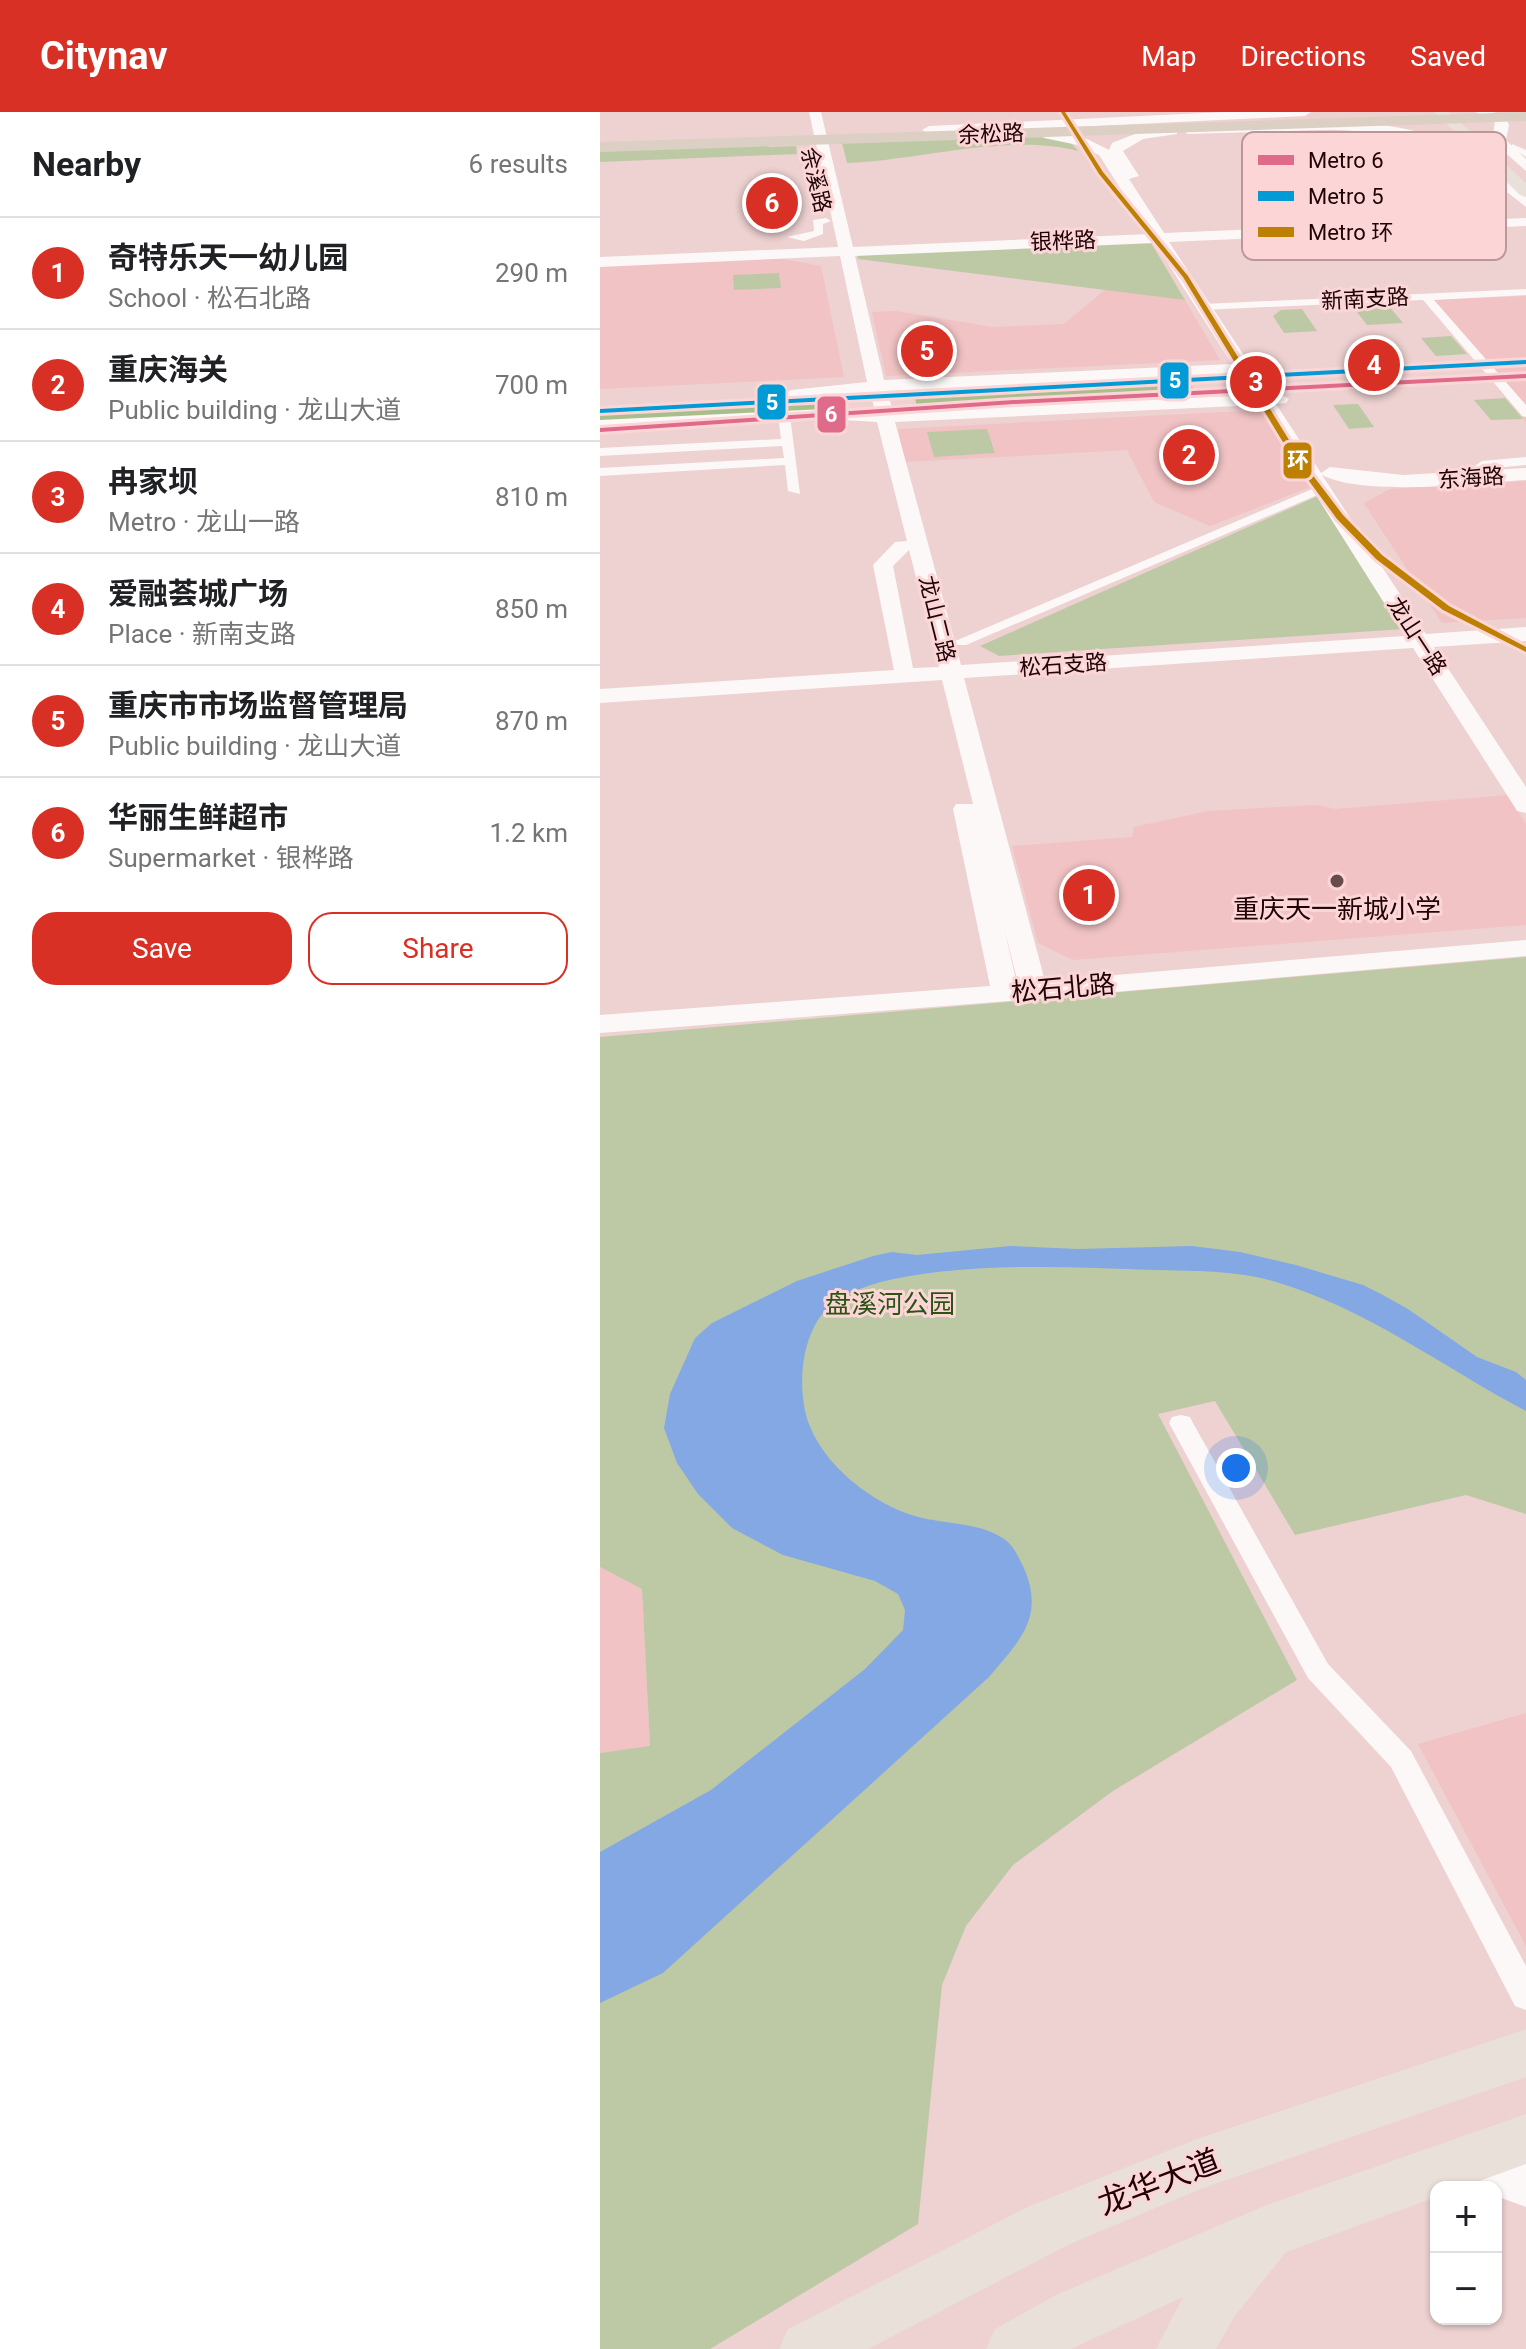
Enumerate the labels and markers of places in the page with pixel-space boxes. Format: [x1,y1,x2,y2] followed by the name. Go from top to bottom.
[746,173,798,233] pin: 6
[901,321,953,381] pin: 5
[1348,335,1400,395] pin: 4
[1230,352,1282,412] pin: 3
[1163,425,1215,485] pin: 2
[1063,865,1115,925] pin: 1
[1328,872,1346,890] marker: 重庆天一新城小学
[1233,894,1441,924] place label: 重庆天一新城小学

